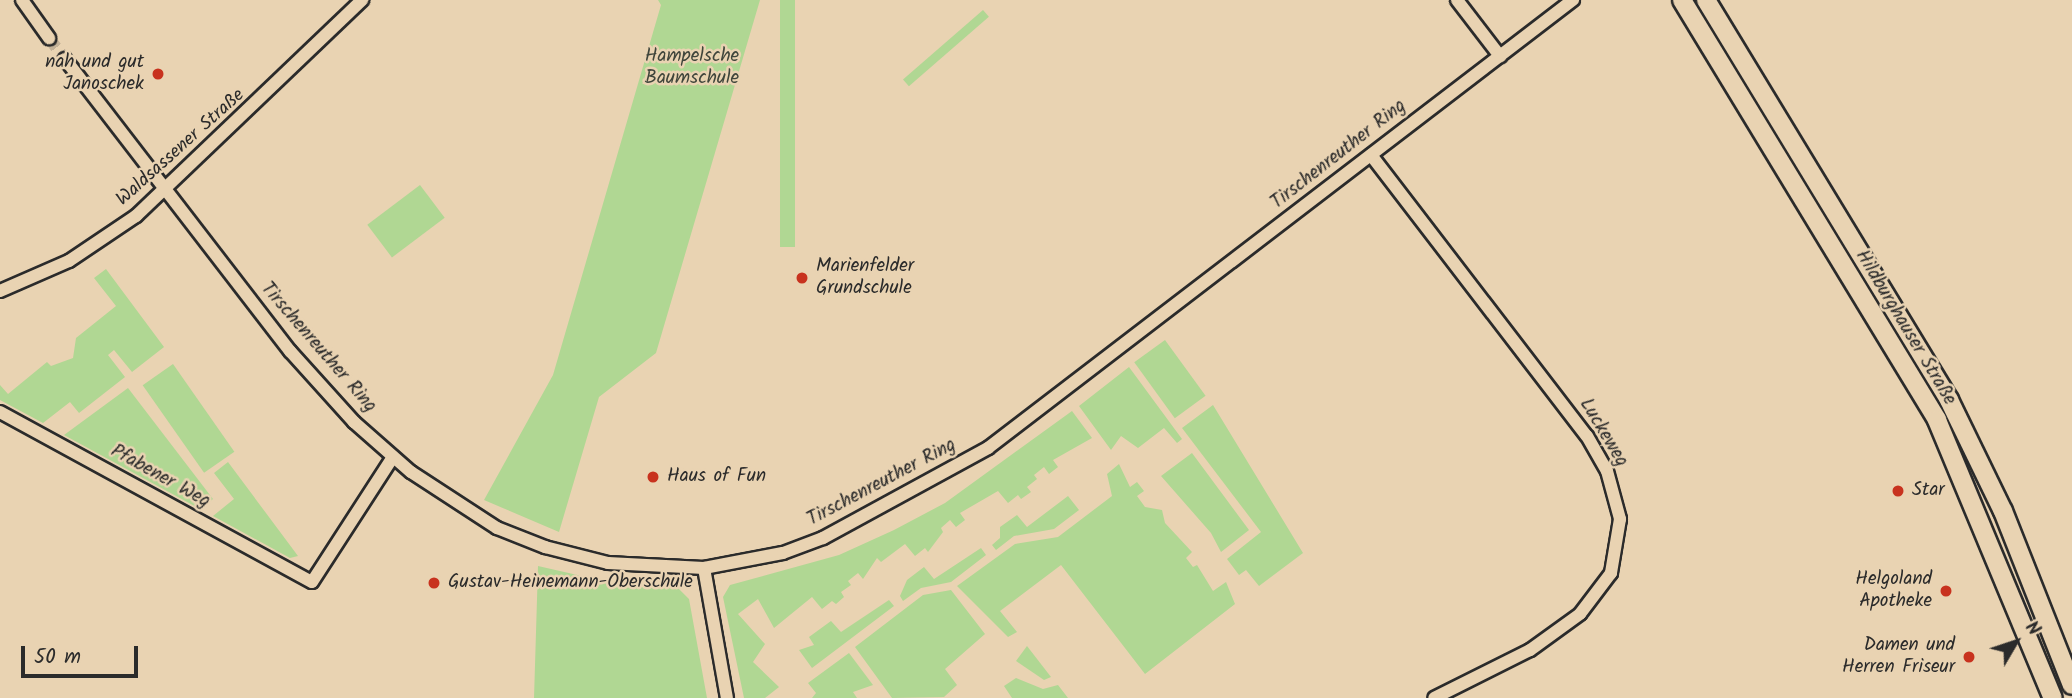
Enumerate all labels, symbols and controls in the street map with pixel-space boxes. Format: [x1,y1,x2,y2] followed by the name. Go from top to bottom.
[645,46,739,90] park label: Hampelsche Baumschule
[45,52,144,96] place label: nah und gut Janoschek
[150,66,166,82] marker: nah und gut Janoschek
[112,84,250,212] street label: Waldsassener Straße
[1267,95,1411,215] street label: Tirschenreuther Ring
[1850,246,1960,410] street label: Hildburghauser Straße
[816,256,914,300] place label: Marienfelder Grundschule
[794,270,810,286] marker: Marienfelder Grundschule
[255,278,381,418] street label: Tirschenreuther Ring
[1574,395,1632,471] street label: Luckeweg
[804,434,960,532] street label: Tirschenreuther Ring
[106,440,214,514] street label: Pfabener Weg
[667,466,766,488] place label: Haus of Fun
[645,469,661,485] marker: Haus of Fun
[1912,480,1945,502] place label: Star
[1890,483,1906,499] marker: Star
[1855,569,1932,613] place label: Helgoland Apotheke
[448,572,693,594] place label: Gustav-Heinemann-Oberschule
[426,575,442,591] marker: Gustav-Heinemann-Oberschule
[1938,583,1954,599] marker: Helgoland Apotheke
[1981,607,2051,677] north arrow
[2017,615,2048,643] text: N
[24,632,142,676] scale bar
[1842,635,1955,679] place label: Damen und Herren Friseur
[34,641,81,674] text: 50 m
[1961,649,1977,665] marker: Damen und Herren Friseur

